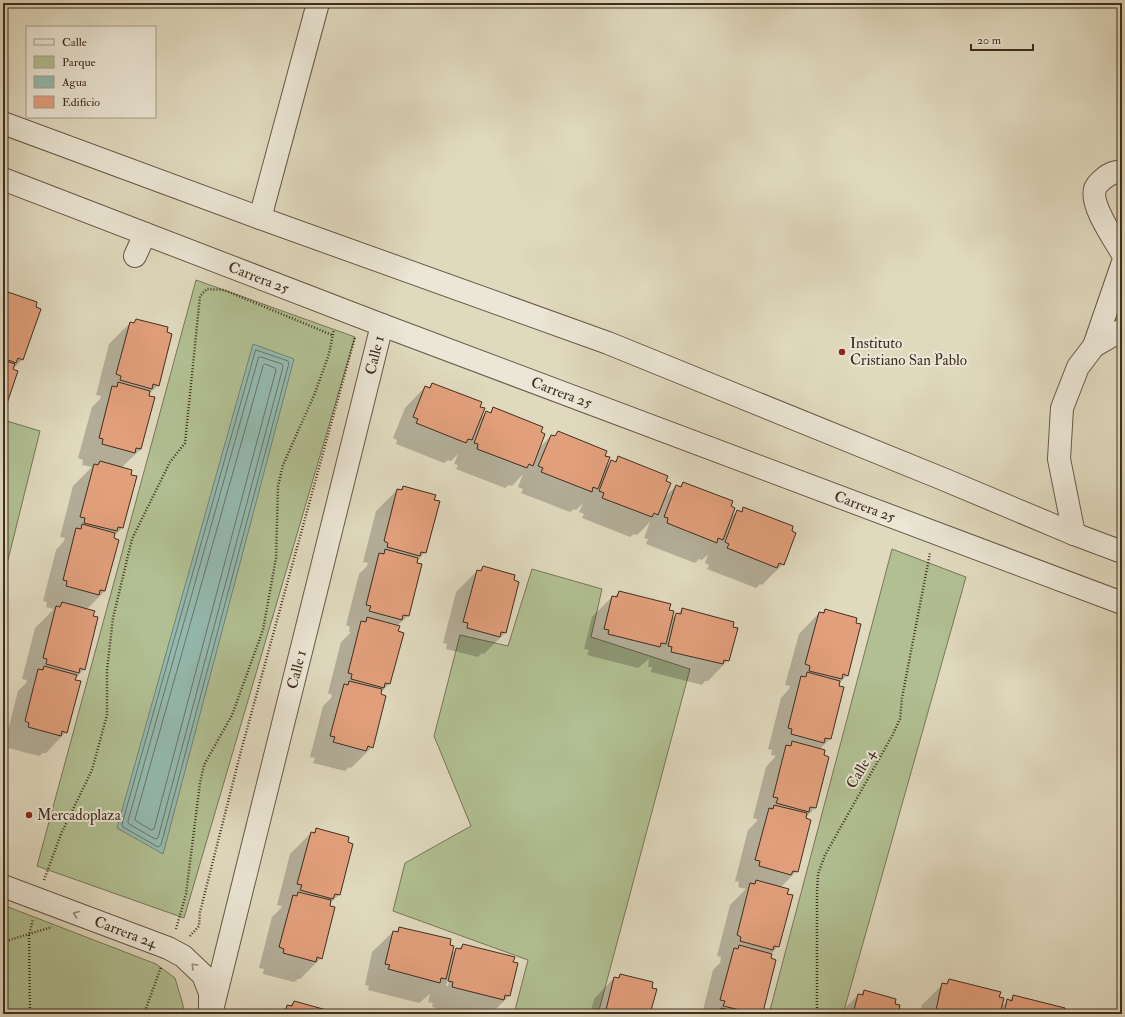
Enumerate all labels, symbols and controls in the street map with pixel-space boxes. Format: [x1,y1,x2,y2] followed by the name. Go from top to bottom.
[26,26,156,118] legend
[971,26,1033,52] scale bar
[977,33,1002,48] text: 20 m
[62,35,87,50] text: Calle
[62,55,96,70] text: Parque
[61,75,88,90] text: Agua
[62,95,100,110] text: Edificio
[226,257,292,298] street label: Carrera 25
[361,333,389,376] street label: Calle 1
[850,334,967,370] place label: Instituto Cristiano San Pablo
[837,347,847,357] marker: Instituto Cristiano San Pablo
[528,372,595,413] street label: Carrera 25
[832,486,898,527] street label: Carrera 25
[283,648,310,691] street label: Calle 1
[842,745,880,792] street label: Calle 4
[37,806,122,826] place label: Mercadoplaza
[24,810,34,820] marker: Mercadoplaza
[73,910,80,918] one-way arrow
[92,912,160,953] street label: Carrera 24
[191,963,199,971] one-way arrow

